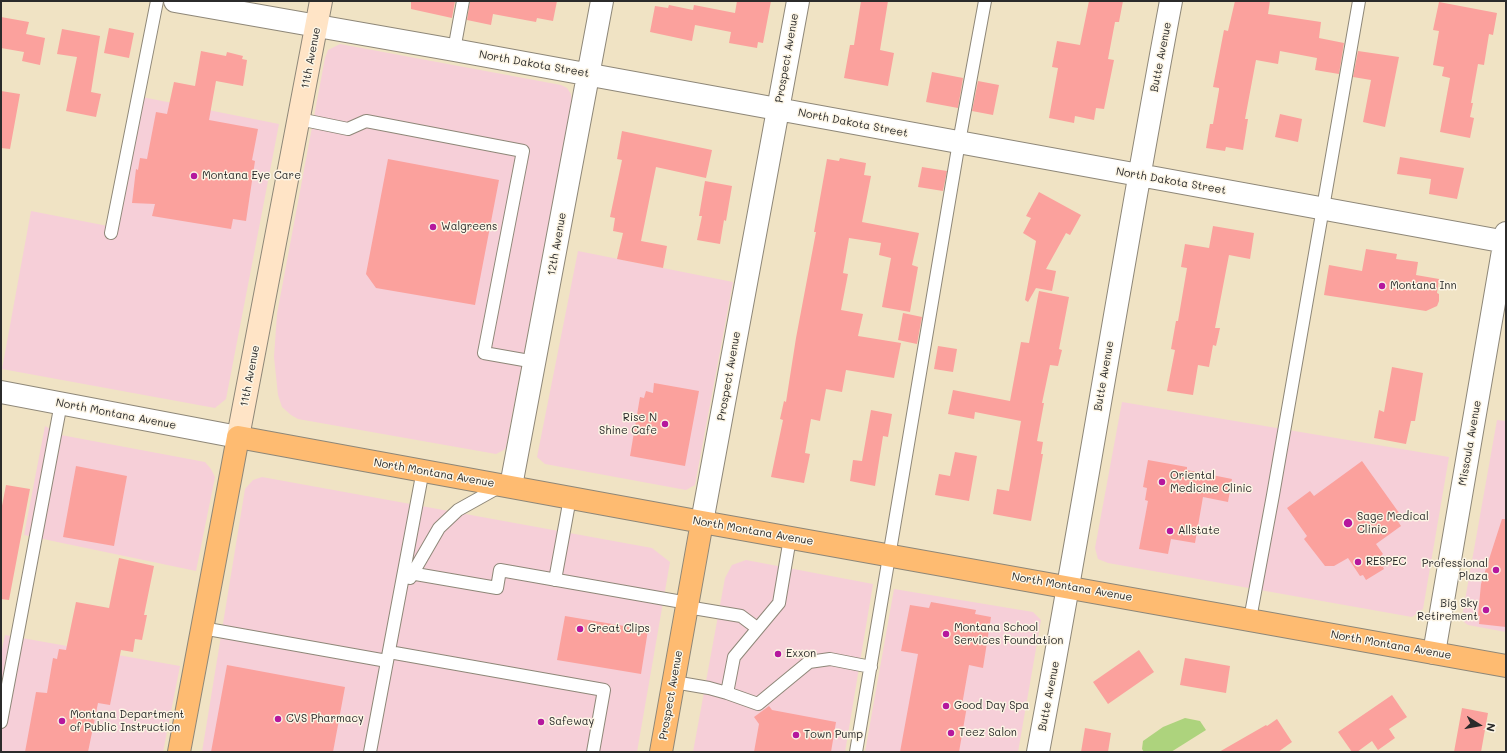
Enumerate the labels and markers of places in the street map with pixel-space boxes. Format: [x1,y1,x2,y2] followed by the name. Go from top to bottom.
[202,169,301,183] place label: Montana Eye Care
[189,171,199,181] marker: Montana Eye Care
[441,220,497,234] place label: Walgreens
[428,222,438,232] marker: Walgreens
[1390,279,1457,293] place label: Montana Inn
[1377,281,1387,291] marker: Montana Inn
[599,411,657,437] place label: Rise N Shine Cafe
[660,419,670,429] marker: Rise N Shine Cafe
[1170,469,1252,495] place label: Oriental Medicine Clinic
[1157,477,1167,487] marker: Oriental Medicine Clinic
[1357,510,1429,536] place label: Sage Medical Clinic
[1342,517,1354,529] marker: Sage Medical Clinic
[1178,524,1220,538] place label: Allstate
[1165,526,1175,536] marker: Allstate
[1366,555,1406,569] place label: RESPEC
[1353,557,1363,567] marker: RESPEC
[1422,557,1488,583] place label: Professional Plaza
[1491,565,1501,575] marker: Professional Plaza
[1417,597,1478,623] place label: Big Sky Retirement
[1481,605,1491,615] marker: Big Sky Retirement
[954,621,1063,647] place label: Montana School Services Foundation
[588,622,650,636] place label: Great Clips
[575,624,585,634] marker: Great Clips
[941,629,951,639] marker: Montana School Services Foundation
[786,647,816,661] place label: Exxon
[773,649,783,659] marker: Exxon
[954,699,1029,713] place label: Good Day Spa
[941,701,951,711] marker: Good Day Spa
[70,708,184,734] place label: Montana Department of Public Instruction
[286,712,364,726] place label: CVS Pharmacy
[273,714,283,724] marker: CVS Pharmacy
[549,715,594,729] place label: Safeway
[57,716,67,726] marker: Montana Department of Public Instruction
[536,717,546,727] marker: Safeway
[959,726,1017,740] place label: Teez Salon
[804,728,863,742] place label: Town Pump
[946,728,956,738] marker: Teez Salon
[791,730,801,740] marker: Town Pump

